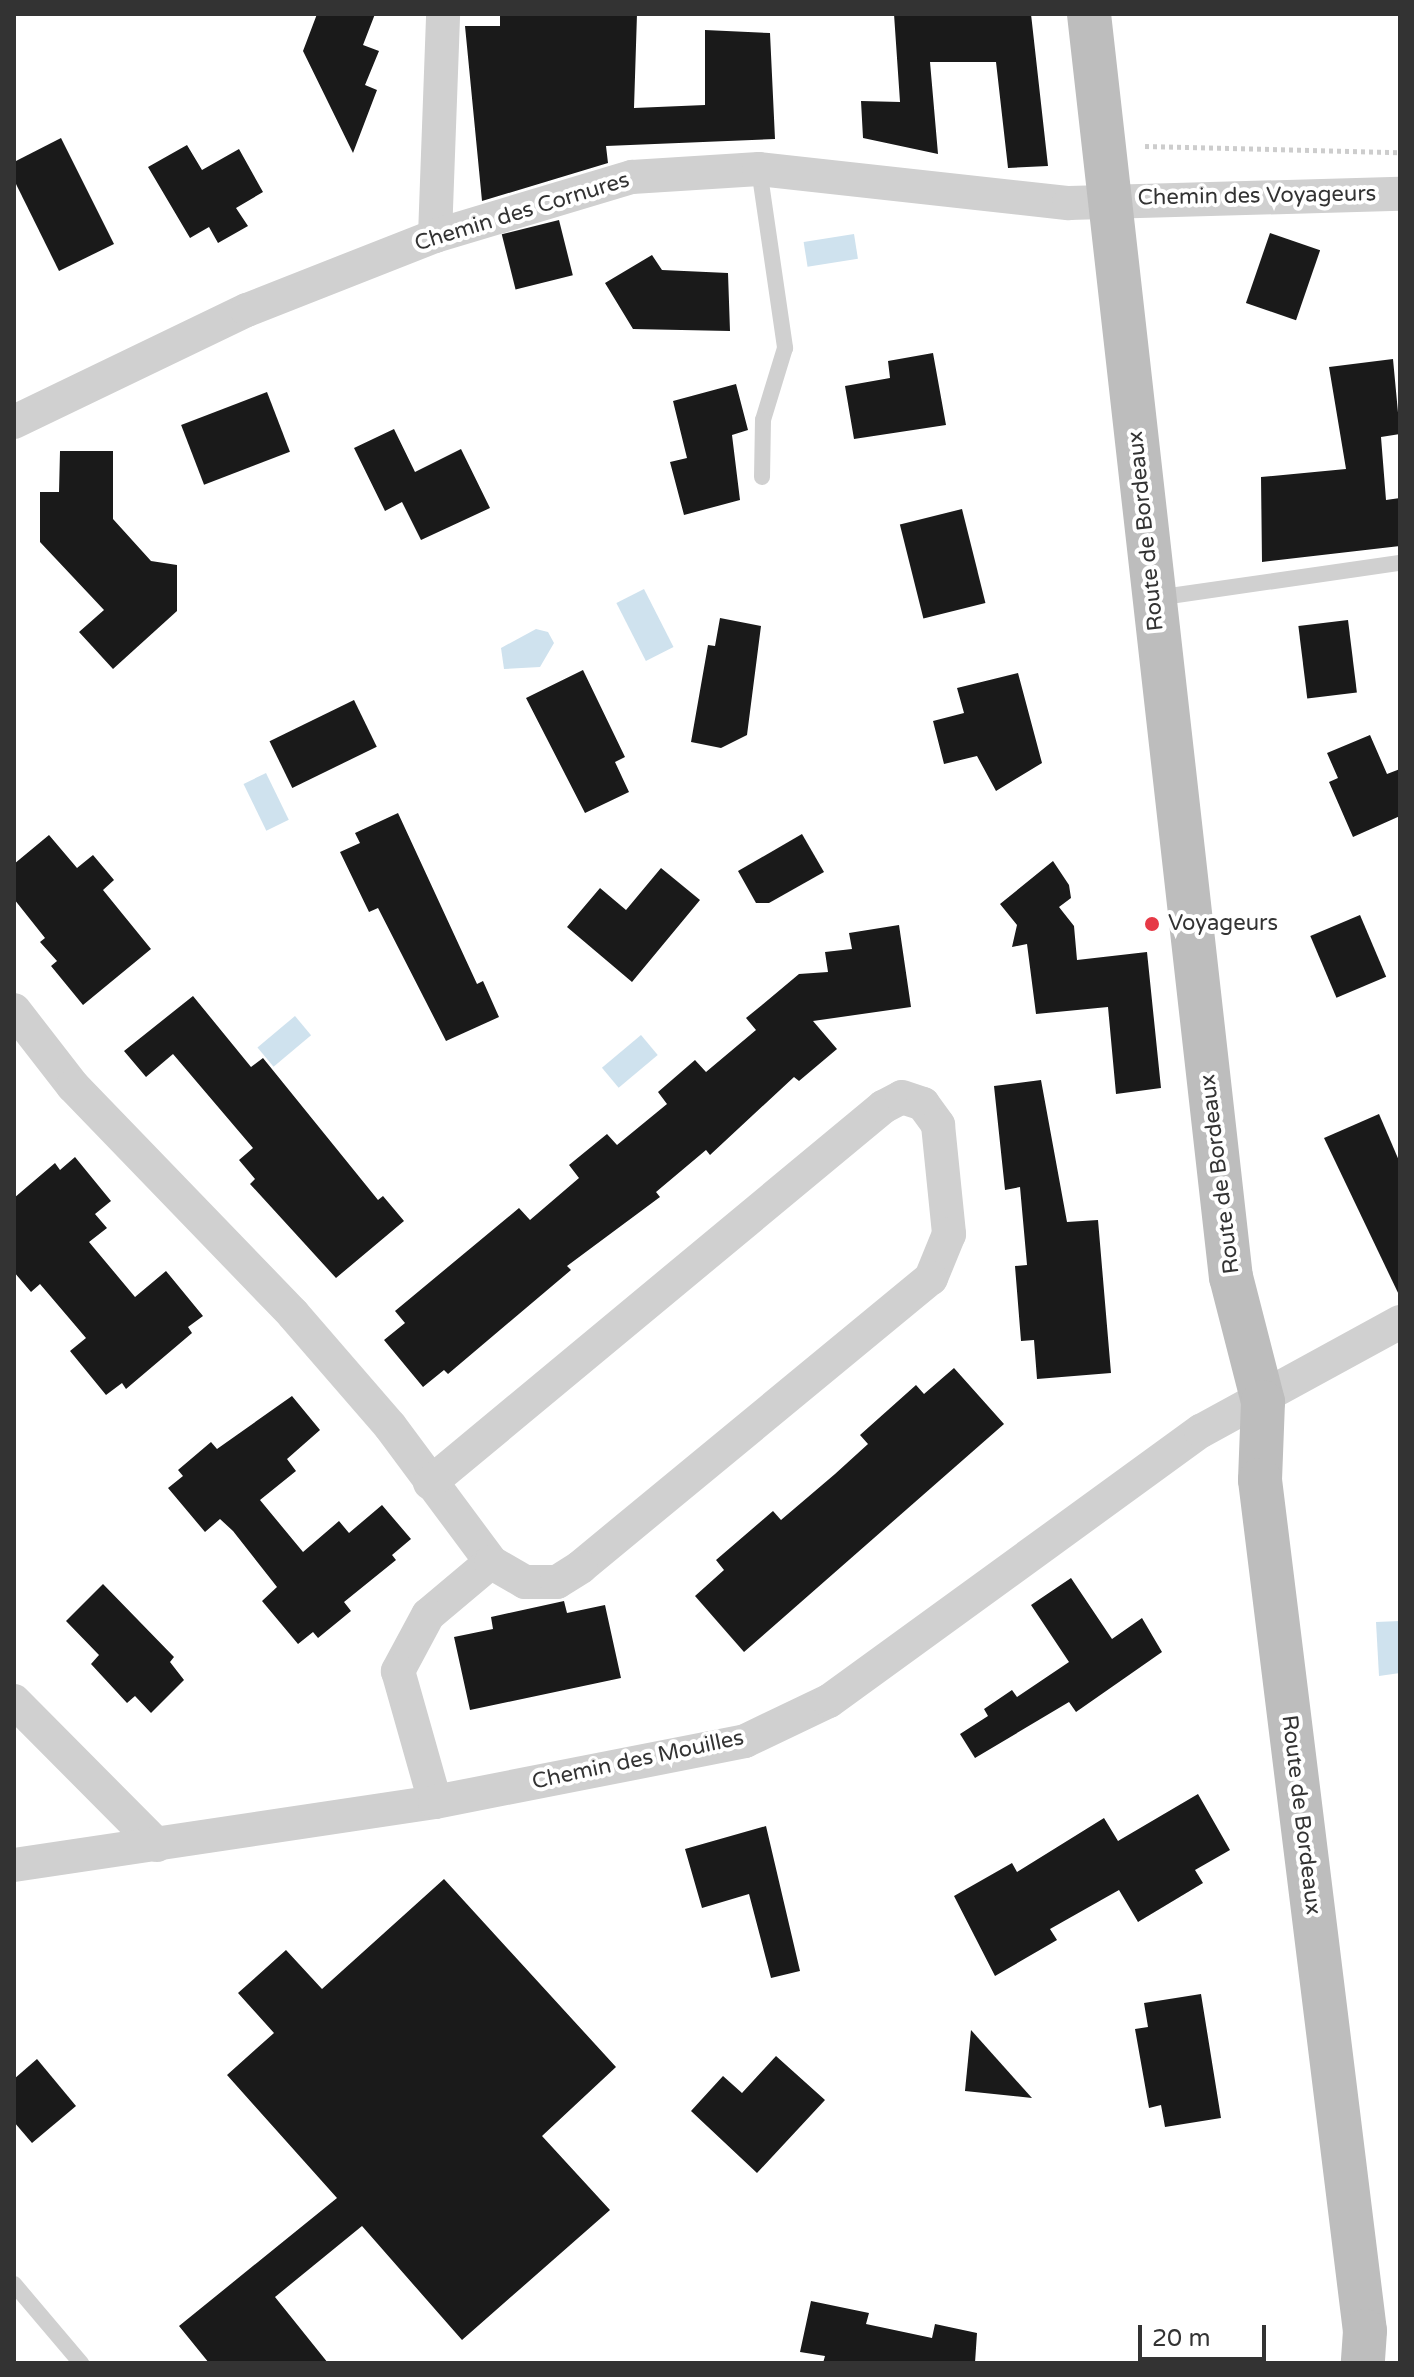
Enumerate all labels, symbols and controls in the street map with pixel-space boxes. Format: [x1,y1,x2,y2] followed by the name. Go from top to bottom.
[411,167,633,257] street label: Chemin des Cornures
[1137,181,1377,211] street label: Chemin des Voyageurs
[1122,430,1170,632] street label: Route de Bordeaux
[1168,911,1278,937] place label: Voyageurs
[1143,915,1161,933] marker: Voyageurs
[1195,1073,1245,1275] street label: Route de Bordeaux
[1276,1714,1326,1916] street label: Route de Bordeaux
[530,1725,746,1795] street label: Chemin des Mouilles
[1142,2309,1270,2359] scale bar
[1152,2324,1210,2353] text: 20 m

